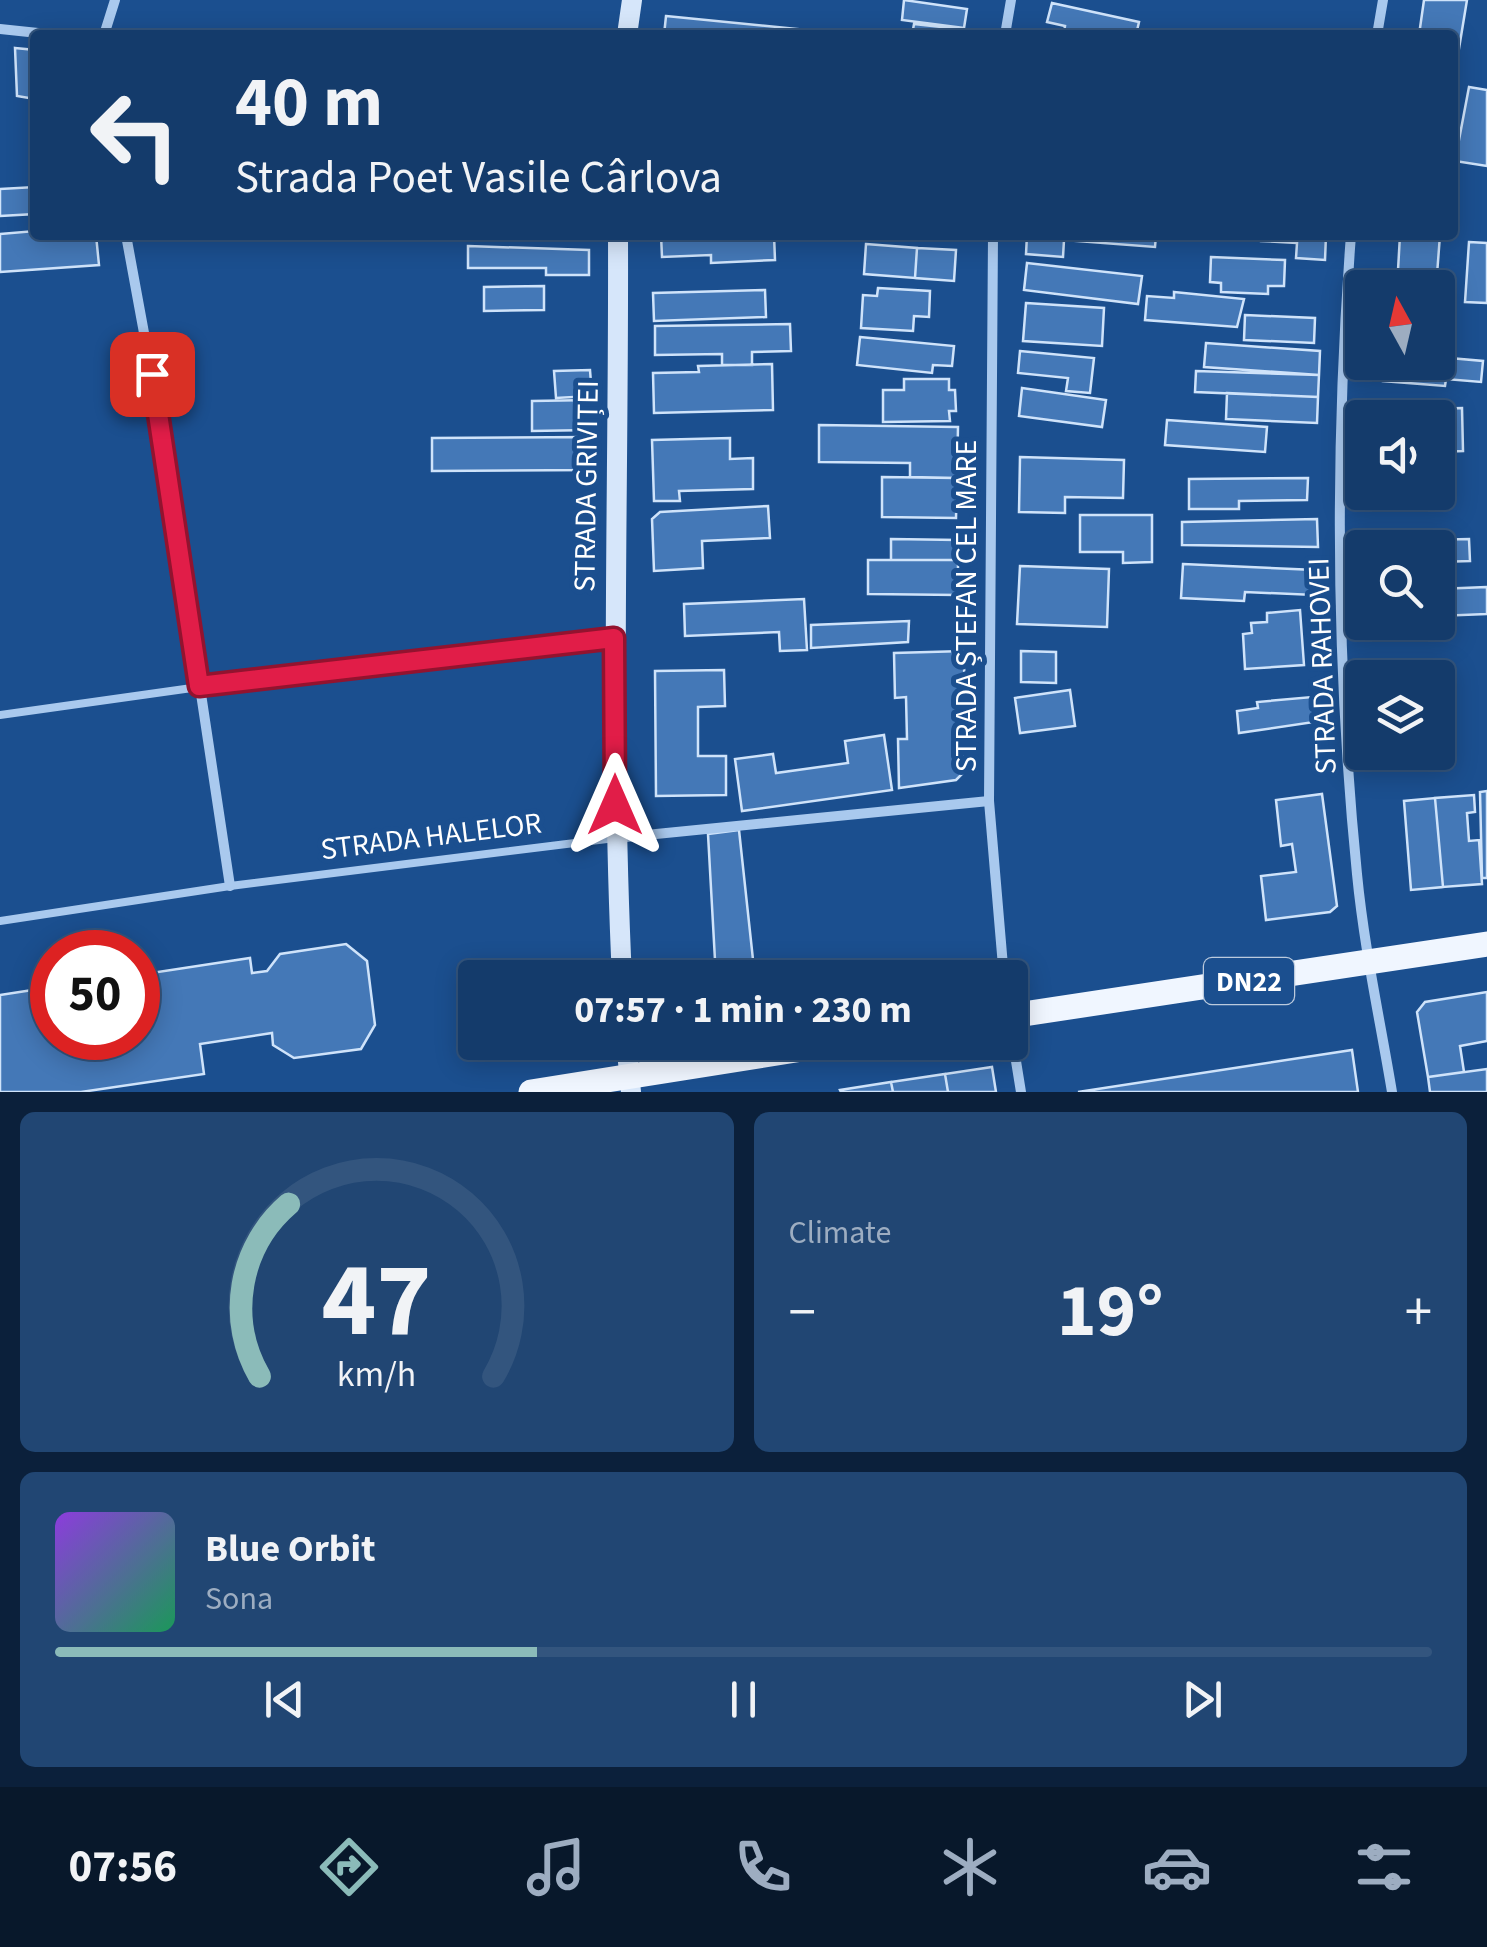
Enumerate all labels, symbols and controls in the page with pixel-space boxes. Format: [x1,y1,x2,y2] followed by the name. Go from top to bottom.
[235,53,383,153] text: 40 m
[70,70,200,200] icon: left
[235,146,722,210] text: Strada Poet Vasile Cârlova
[1345,270,1455,380] north arrow
[1345,270,1455,770] map controls
[110,332,195,417] pin
[125,347,180,402] icon: arrive
[563,380,610,592] street label: STRADA GRIVIȚEI
[1345,400,1455,510] button: sound
[945,440,988,772] street label: STRADA ȘTEFAN CEL MARE
[1345,530,1455,640] button: search
[1297,557,1348,775] street label: STRADA RAHOVEI
[1345,660,1455,770] button: layers
[563,753,667,857] position arrow
[318,802,544,871] street label: STRADA HALELOR
[30,930,160,1060] speed limit sign: 50
[1204,958,1294,1004] road number: DN22
[574,983,912,1037] text: 07:57 · 1 min · 230 m
[789,1210,891,1256] text: Climate
[322,1228,432,1376] text: 47
[1057,1258,1164,1365] text: 19°
[789,1274,816,1352] text: −
[1405,1274,1432,1352] text: +
[337,1349,416,1400] text: km/h
[205,1522,376,1576] text: Blue Orbit
[205,1576,273,1622] text: Sona
[257,1672,312,1727] icon: previous
[716,1672,771,1727] icon: pause
[1175,1672,1230,1727] icon: next
[314,1832,384,1902] icon: directions
[521,1832,591,1902] icon: music
[728,1832,798,1902] icon: phone
[935,1832,1005,1902] icon: climate
[1142,1832,1212,1902] icon: car
[1349,1832,1419,1902] icon: filters
[68,1835,177,1899] text: 07:56

